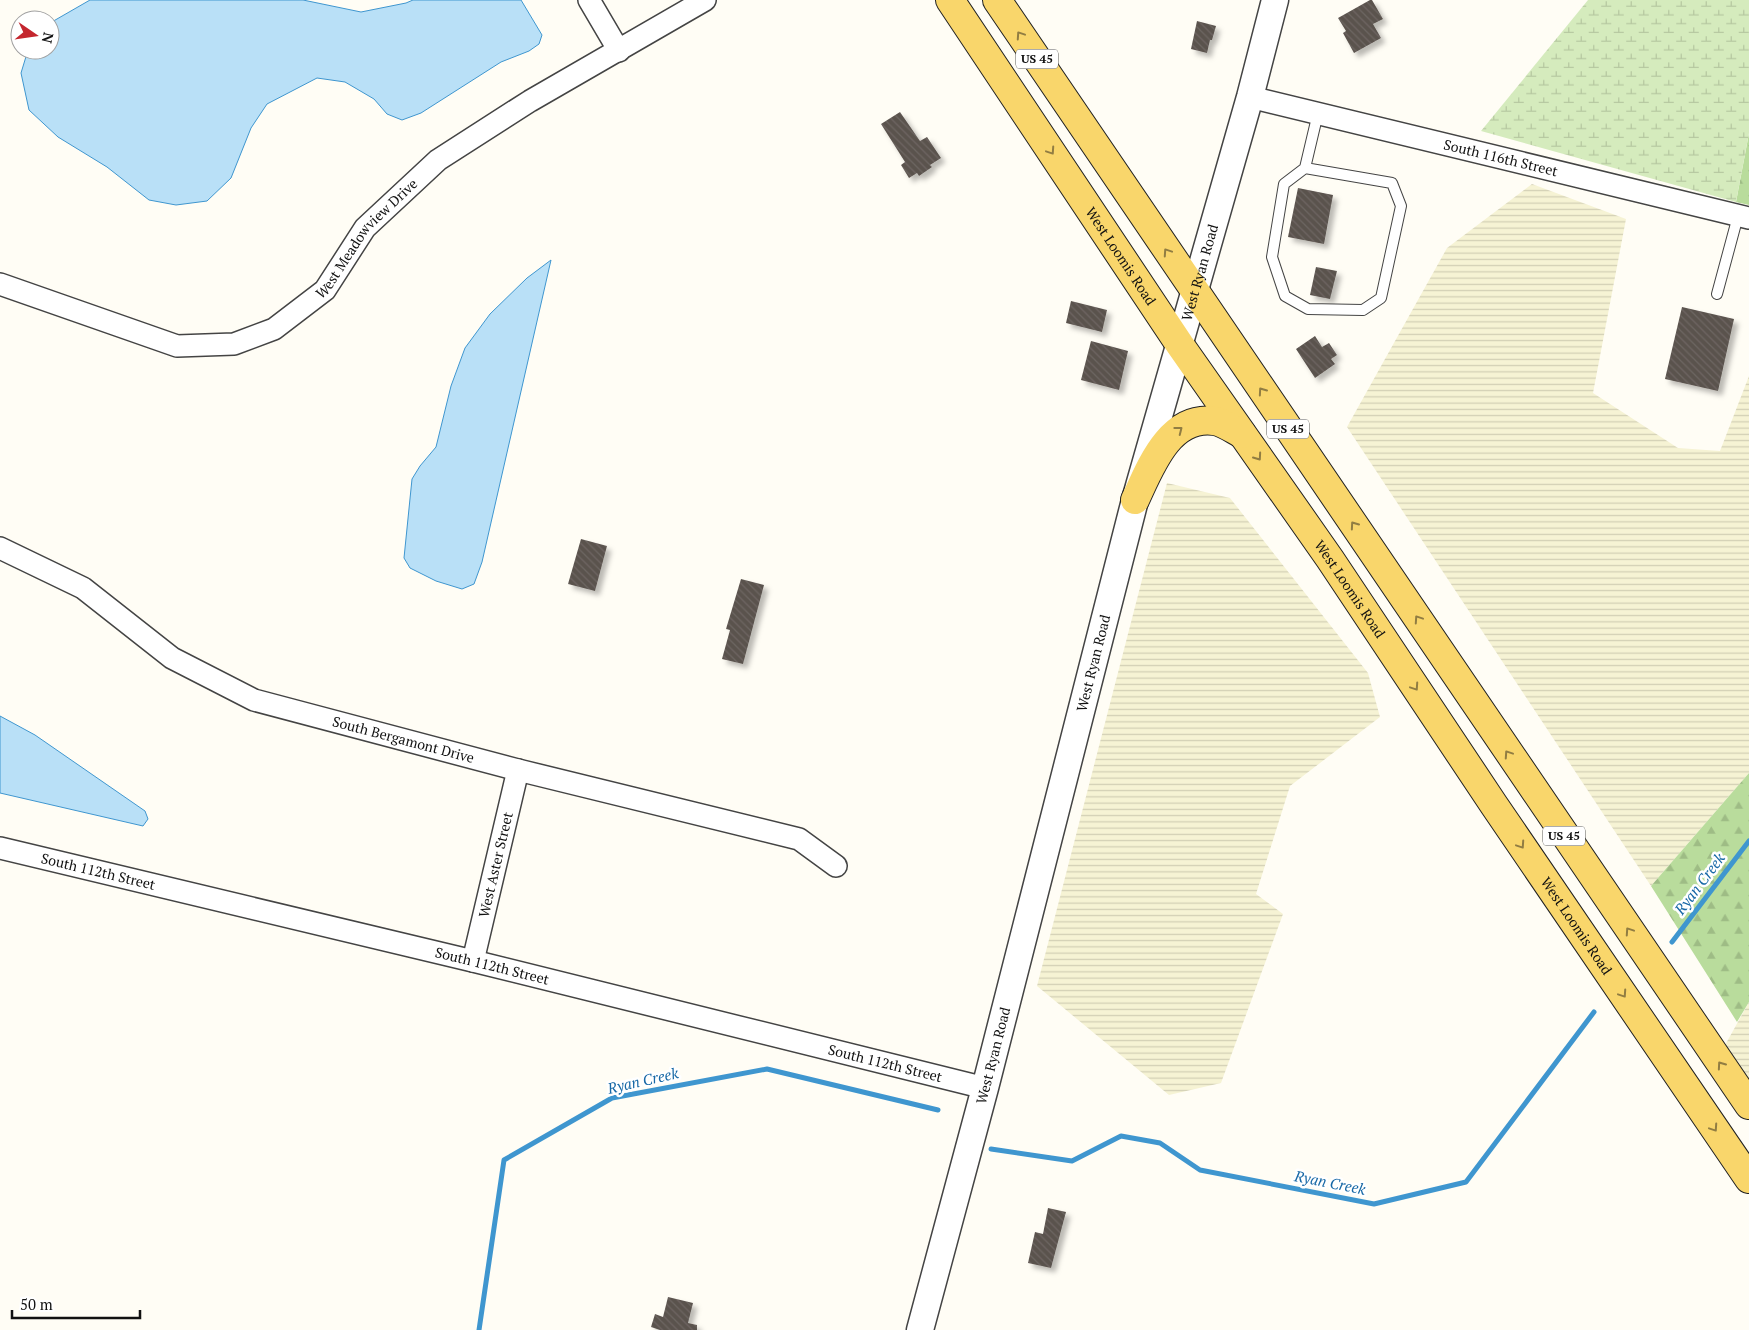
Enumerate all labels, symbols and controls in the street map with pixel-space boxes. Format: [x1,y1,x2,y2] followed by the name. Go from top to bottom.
[10,10,60,60] north arrow
[38,31,59,46] text: N
[1017,31,1026,40] one-way arrow
[1016,50,1058,68] road number: US 45
[1442,134,1561,180] street label: South 116th Street
[1045,145,1054,155] one-way arrow
[312,174,421,303] street label: West Meadowview Drive
[1082,203,1161,309] street label: West Loomis Road
[1177,222,1222,323] street label: West Ryan Road
[1164,248,1173,258] one-way arrow
[1259,388,1268,397] one-way arrow
[1267,419,1309,438] road number: US 45
[1173,428,1182,436] one-way arrow
[1252,451,1261,461] one-way arrow
[1351,521,1360,531] one-way arrow
[1311,536,1390,642] street label: West Loomis Road
[1071,612,1114,714] street label: West Ryan Road
[1415,615,1424,624] one-way arrow
[1409,681,1418,691] one-way arrow
[331,711,476,767] street label: South Bergamont Drive
[1505,750,1515,759] one-way arrow
[474,809,517,919] street label: West Aster Street
[1543,826,1585,846] road number: US 45
[1515,840,1525,849] one-way arrow
[39,848,158,894] street label: South 112th Street
[1669,848,1729,919] water label: Ryan Creek
[1537,873,1617,978] street label: West Loomis Road
[1626,928,1635,937] one-way arrow
[433,942,552,989] street label: South 112th Street
[1617,988,1626,998] one-way arrow
[971,1005,1014,1106] street label: West Ryan Road
[826,1039,945,1086] street label: South 112th Street
[1718,1061,1727,1071] one-way arrow
[604,1062,681,1098] water label: Ryan Creek
[1708,1123,1717,1132] one-way arrow
[1292,1165,1368,1199] water label: Ryan Creek
[12,1288,140,1320] scale bar
[20,1294,53,1314] text: 50 m

